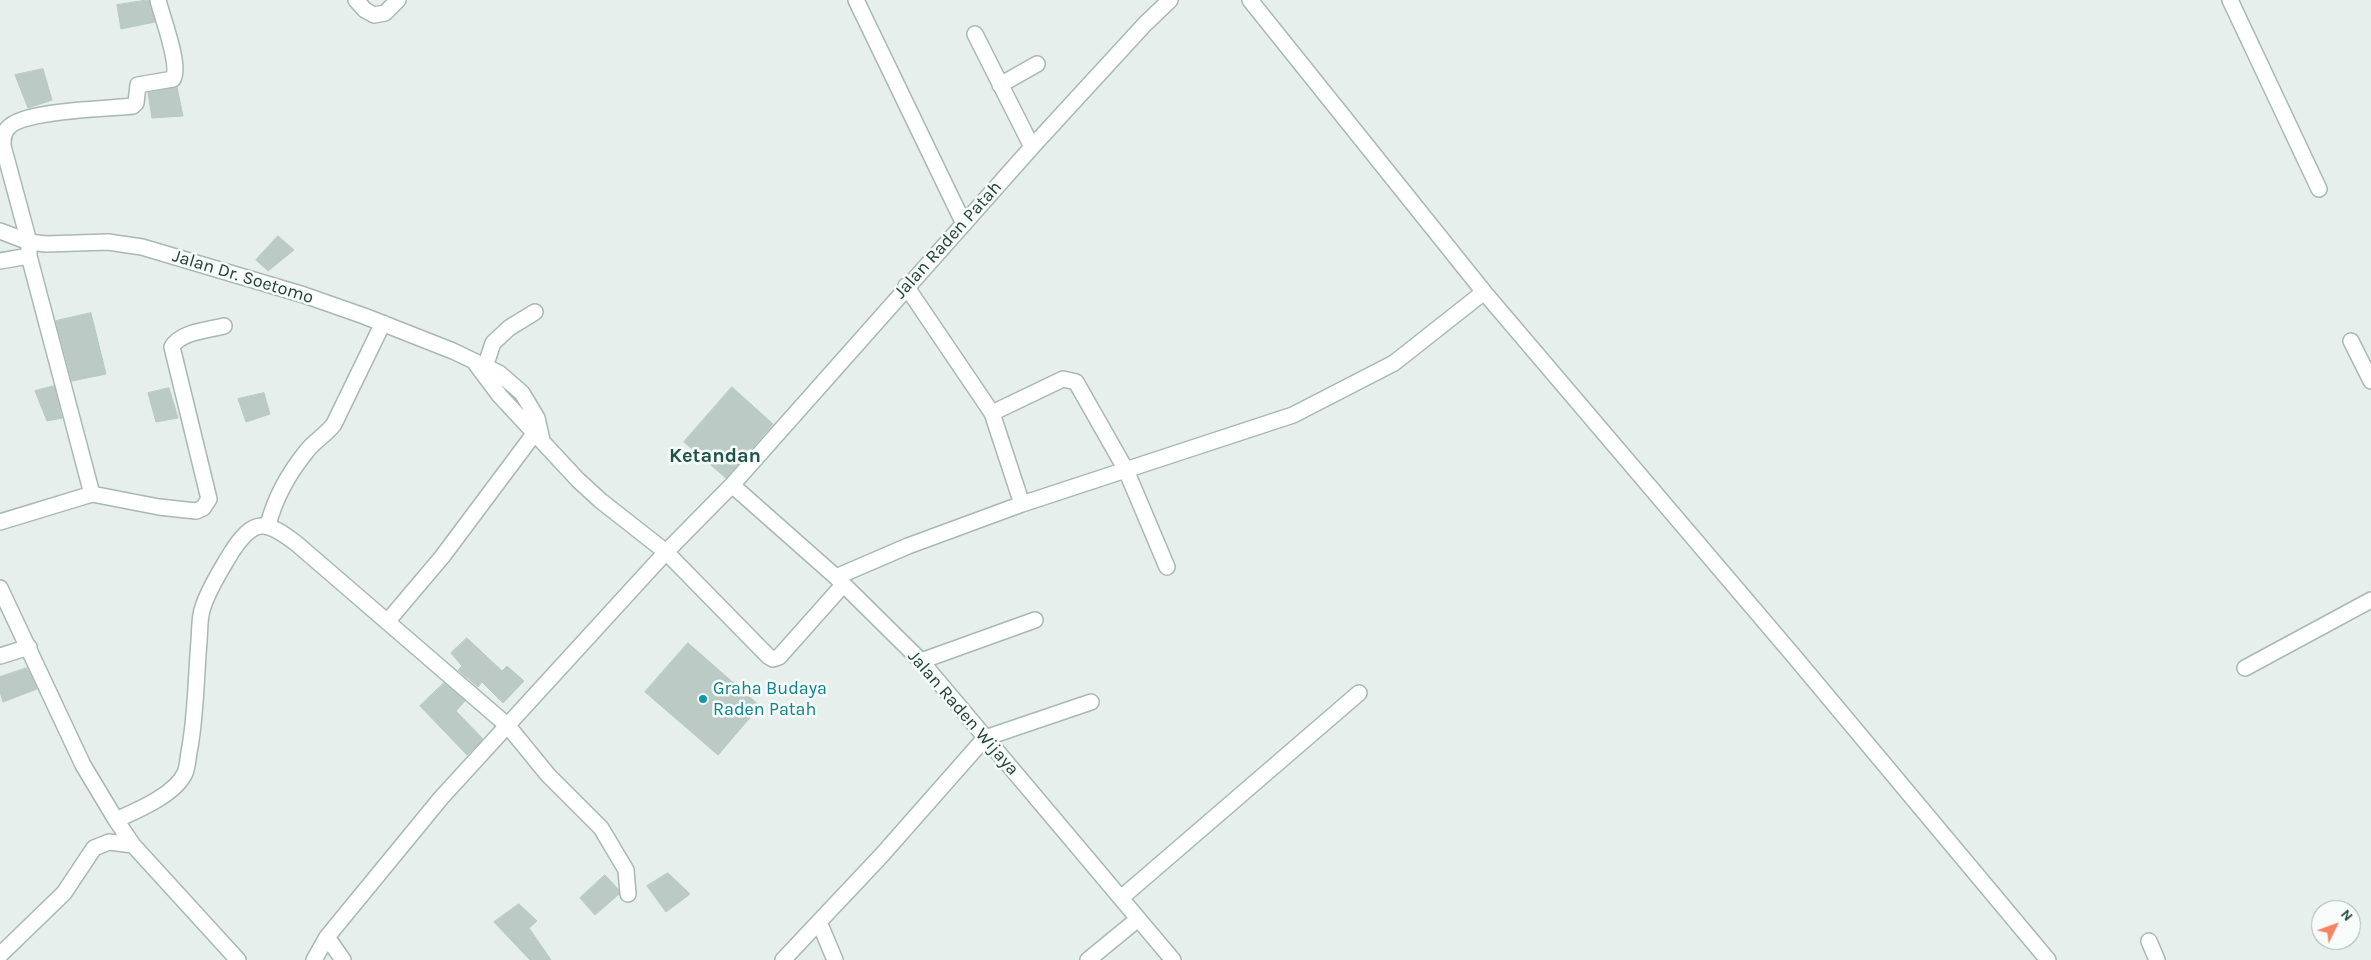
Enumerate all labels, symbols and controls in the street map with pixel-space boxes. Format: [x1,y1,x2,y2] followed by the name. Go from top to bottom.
[890,177,1006,303] street label: Jalan Raden Patah
[170,245,316,309] street label: Jalan Dr. Soetomo
[669,444,761,468] district label: Ketandan
[903,646,1023,780] street label: Jalan Raden Wijaya
[713,678,827,721] place label: Graha Budaya Raden Patah
[697,693,709,705] marker: Graha Budaya Raden Patah
[2311,900,2361,950] north arrow
[2337,906,2356,925] text: N

